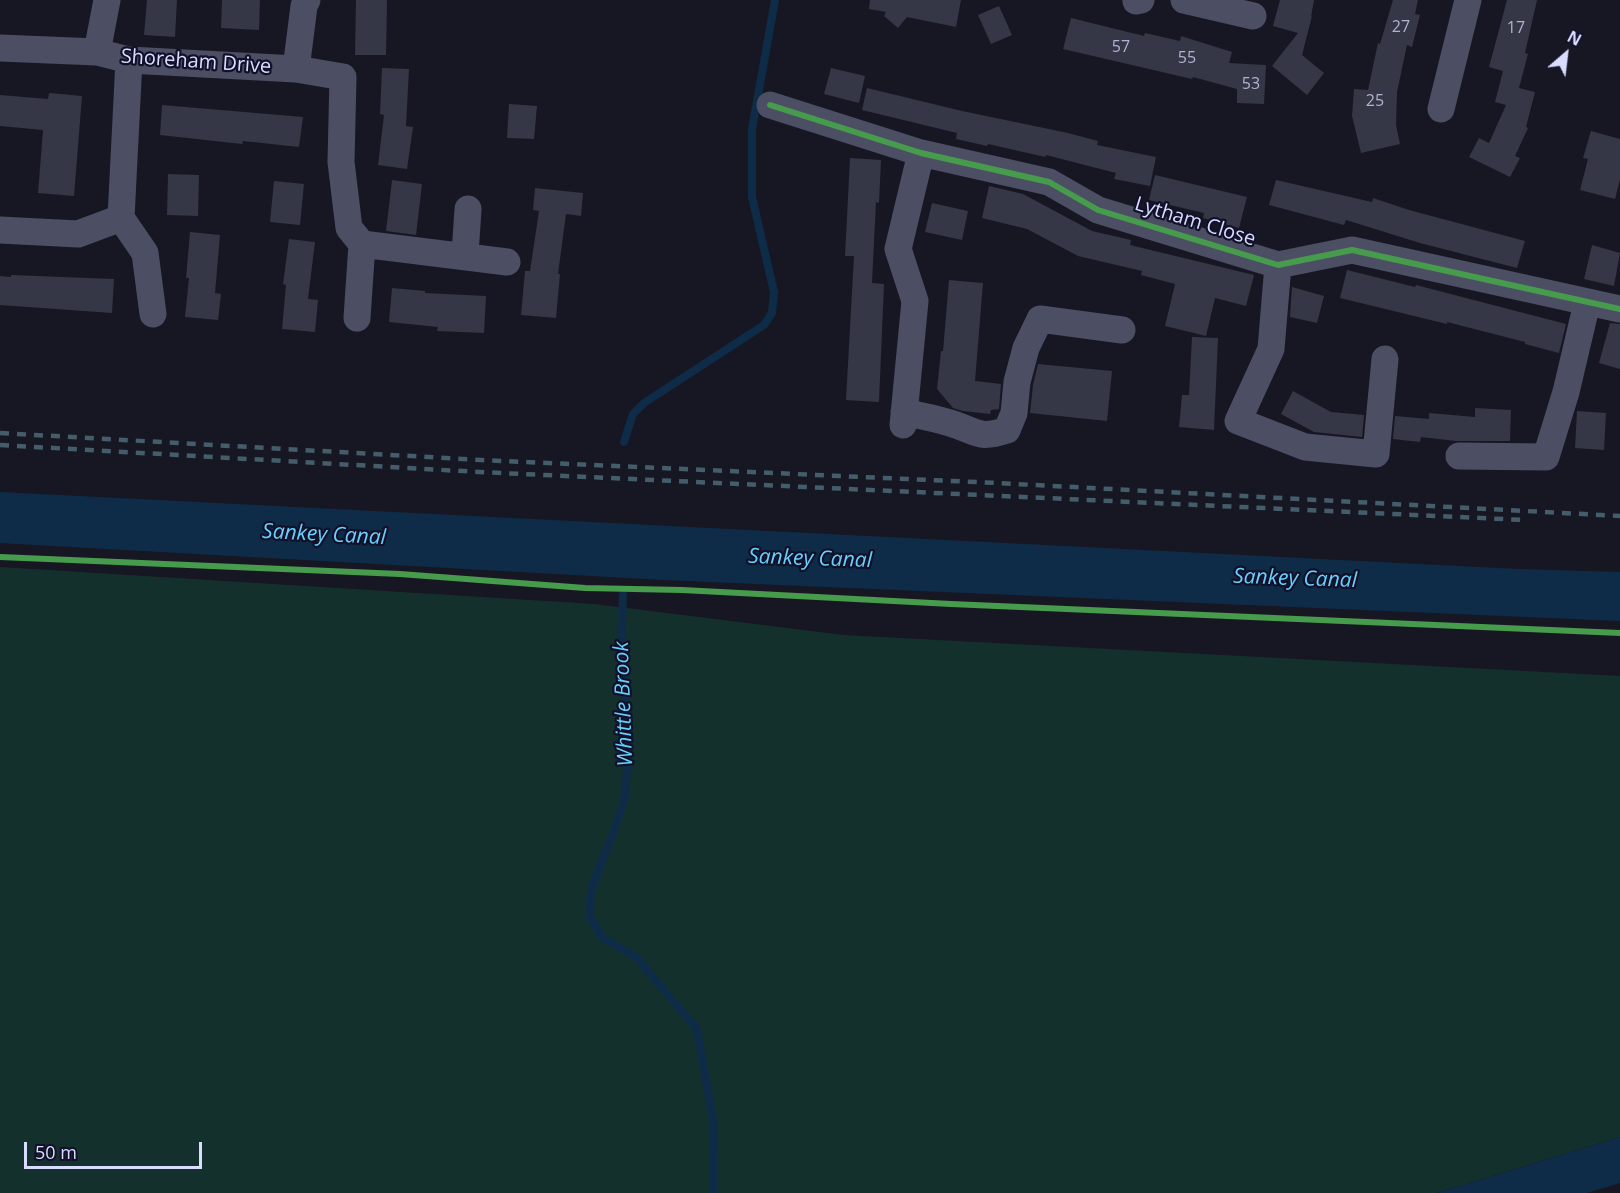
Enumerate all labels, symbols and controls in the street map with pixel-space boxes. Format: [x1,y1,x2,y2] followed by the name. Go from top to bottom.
[1392,17,1410,37] house number: 27
[1507,18,1525,38] house number: 17
[1536,24,1596,84] north arrow
[1564,25,1585,51] text: N
[1112,37,1130,57] house number: 57
[120,45,272,79] street label: Shoreham Drive
[1178,48,1196,68] house number: 55
[1242,74,1260,94] house number: 53
[1366,91,1384,111] house number: 25
[1132,192,1258,252] street label: Lytham Close
[261,519,387,551] water label: Sankey Canal
[748,544,872,574] water label: Sankey Canal
[1233,564,1357,594] water label: Sankey Canal
[609,641,639,767] water label: Whittle Brook
[27,1130,206,1168] scale bar
[35,1140,77,1164] text: 50 m

